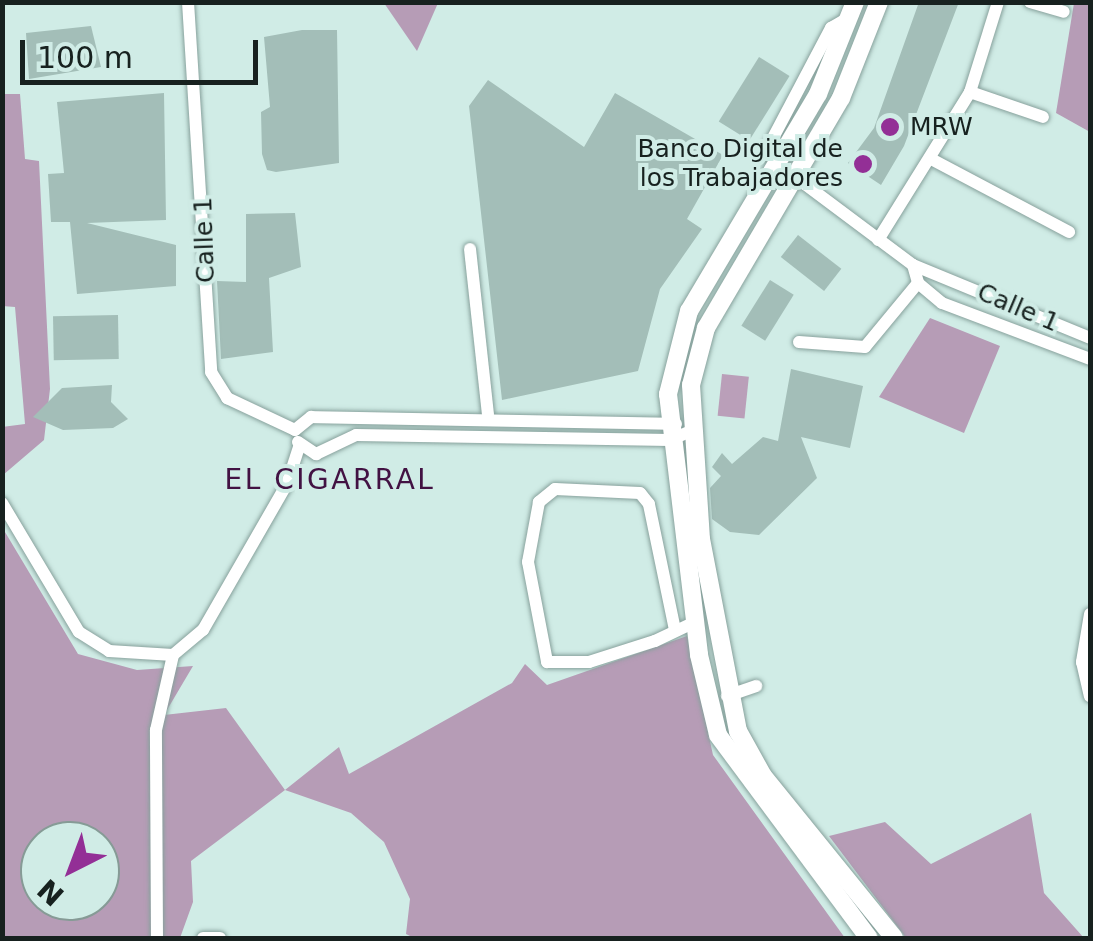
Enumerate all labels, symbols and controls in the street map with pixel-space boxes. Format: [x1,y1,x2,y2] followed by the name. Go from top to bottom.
[25,20,262,82] scale bar
[37,40,133,75] text: 100 m
[910,112,973,142] place label: MRW
[879,116,901,138] marker: MRW
[637,135,843,194] place label: Banco Digital de los Trabajadores
[852,153,874,175] marker: Banco Digital de los Trabajadores
[189,197,221,283] street label: Calle 1
[973,277,1063,339] street label: Calle 1
[225,463,435,497] district label: EL CIGARRAL
[20,821,120,921] north arrow
[31,872,71,912] text: N

